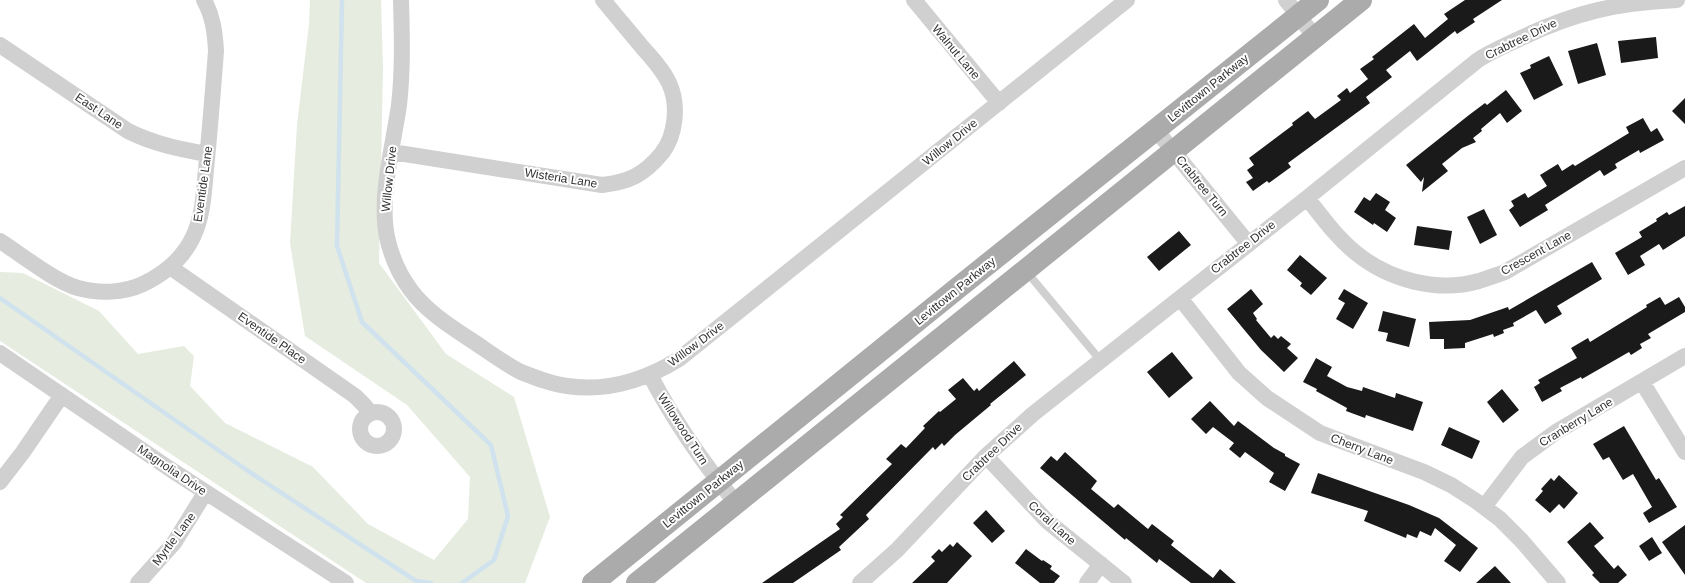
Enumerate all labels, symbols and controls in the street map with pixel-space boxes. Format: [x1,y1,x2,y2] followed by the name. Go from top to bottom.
[1483,15,1559,62] street label: Crabtree Drive
[929,22,983,82] street label: Walnut Lane
[1165,51,1251,125] street label: Levittown Parkway
[73,90,126,132] street label: East Lane
[920,116,980,168] street label: Willow Drive
[191,145,215,223] street label: Eventide Lane
[379,145,399,213] street label: Willow Drive
[1173,153,1231,219] street label: Crabtree Turn
[524,165,599,191] street label: Wisteria Lane
[1208,217,1278,277] street label: Crabtree Drive
[1498,228,1574,278] street label: Crescent Lane
[912,254,998,328] street label: Levittown Parkway
[235,309,309,367] street label: Eventide Place
[665,318,727,369] street label: Willow Drive
[655,391,711,467] street label: Willowood Turn
[1537,394,1616,449] street label: Cranberry Lane
[959,420,1025,484] street label: Crabtree Drive
[1329,431,1396,467] street label: Cherry Lane
[135,442,209,498] street label: Magnolia Drive
[660,457,746,531] street label: Levittown Parkway
[1025,498,1079,548] street label: Coral Lane
[150,509,199,568] street label: Myrtle Lane

